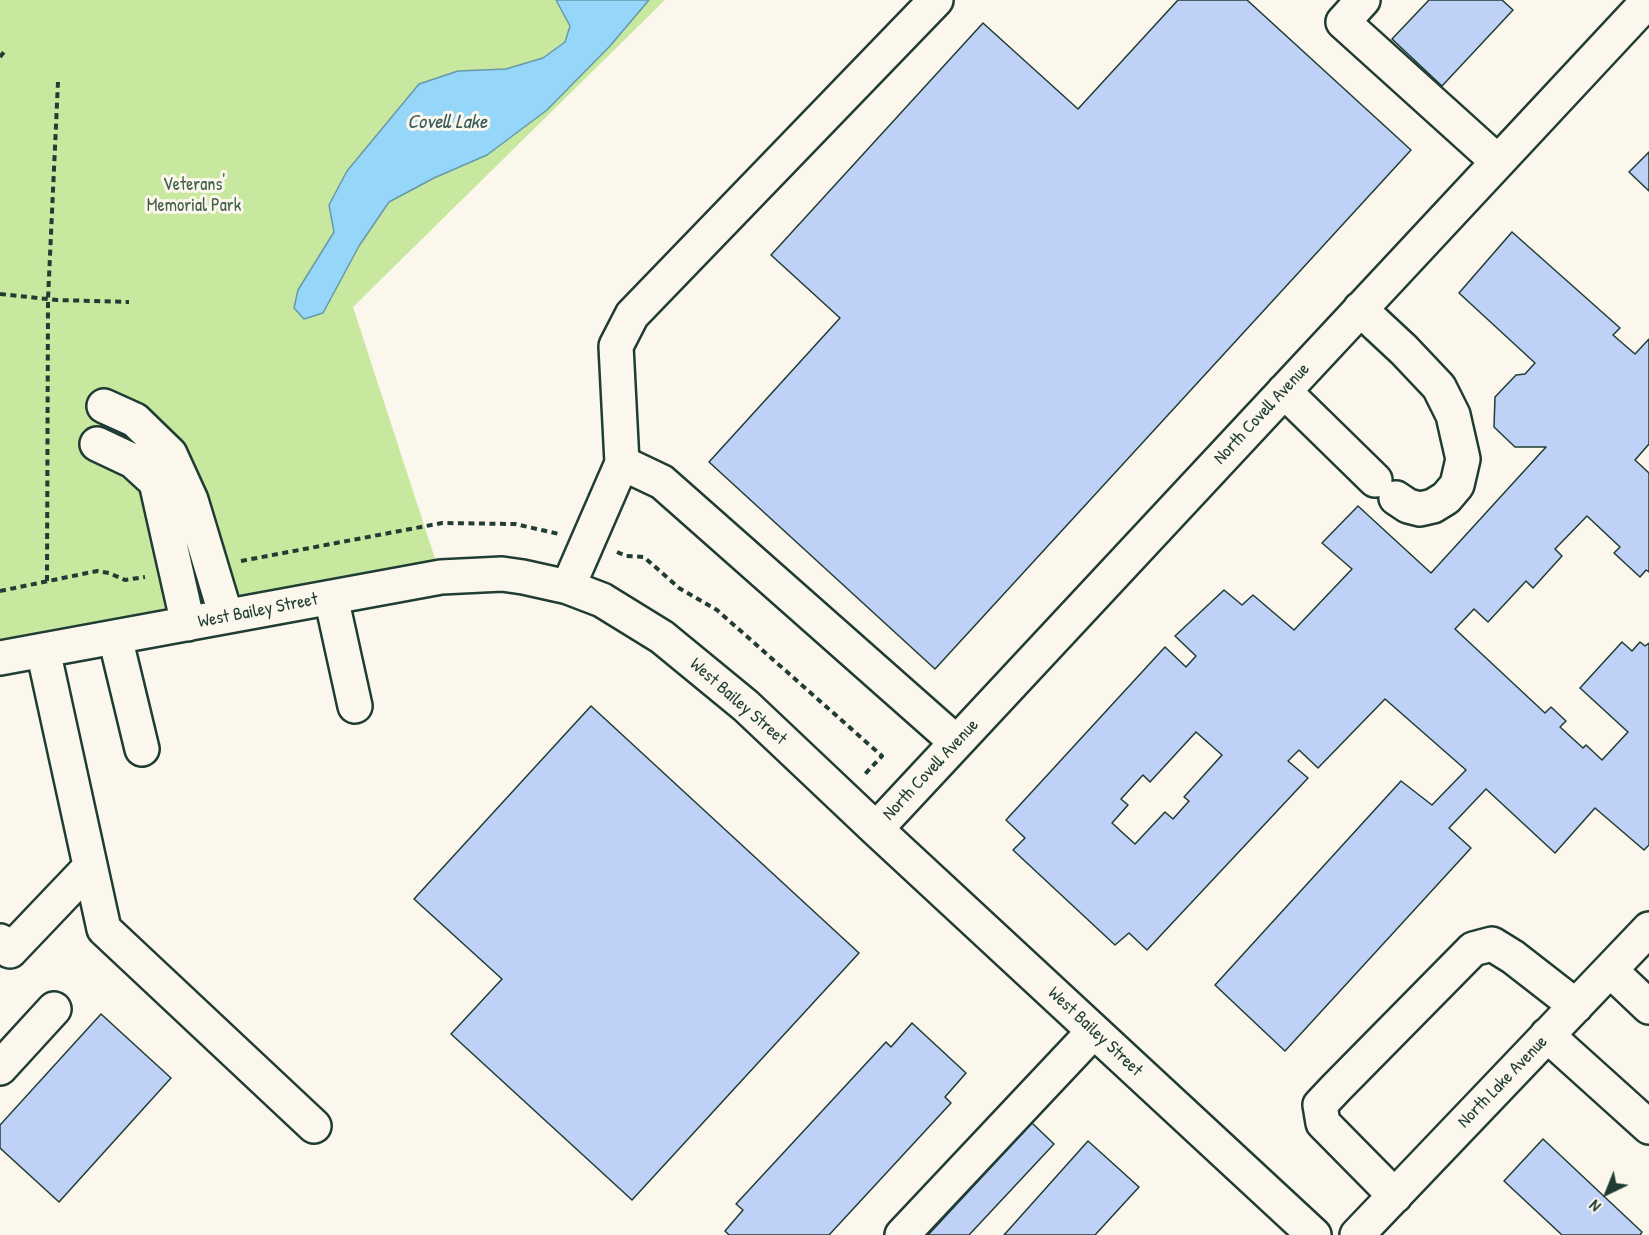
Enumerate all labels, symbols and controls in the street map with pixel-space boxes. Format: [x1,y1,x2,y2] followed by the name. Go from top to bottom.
[407,111,487,135] water label: Covell Lake
[147,174,241,216] park label: Veterans' Memorial Park
[1210,359,1314,469] street label: North Covell Avenue
[196,589,320,633] street label: West Bailey Street
[685,654,791,750] street label: West Bailey Street
[879,715,983,825] street label: North Covell Avenue
[1043,983,1147,1081] street label: West Bailey Street
[1454,1031,1552,1133] street label: North Lake Avenue
[1577,1163,1637,1223] north arrow
[1584,1195,1605,1217] text: N

